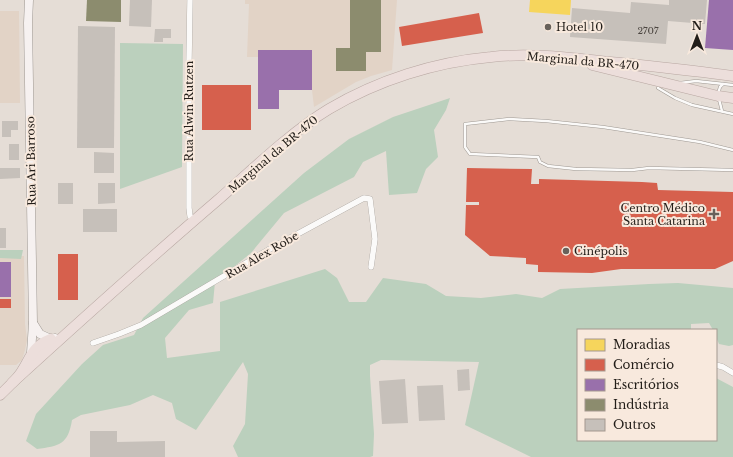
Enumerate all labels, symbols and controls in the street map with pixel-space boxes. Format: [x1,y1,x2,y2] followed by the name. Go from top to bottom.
[677,16,717,56] north arrow
[692,19,703,33] text: N
[556,20,603,34] place label: Hotel 10
[543,22,553,32] marker: Hotel 10
[637,25,659,36] house number: 2707
[526,49,640,73] street label: Marginal da BR-470
[182,60,196,161] street label: Rua Alwin Rutzen
[225,112,321,196] street label: Marginal da BR-470
[23,116,39,206] street label: Rua Ari Barroso
[620,201,706,228] place label: Centro Médico Santa Catarina
[708,208,720,220] marker: Centro Médico Santa Catarina
[223,228,301,282] street label: Rua Alex Robe
[574,244,627,258] place label: Cinépolis
[561,246,571,256] marker: Cinépolis
[577,329,717,441] legend
[613,337,670,352] text: Moradias
[613,357,674,372] text: Comércio
[613,377,679,392] text: Escritórios
[613,397,669,412] text: Indústria
[613,417,656,432] text: Outros

